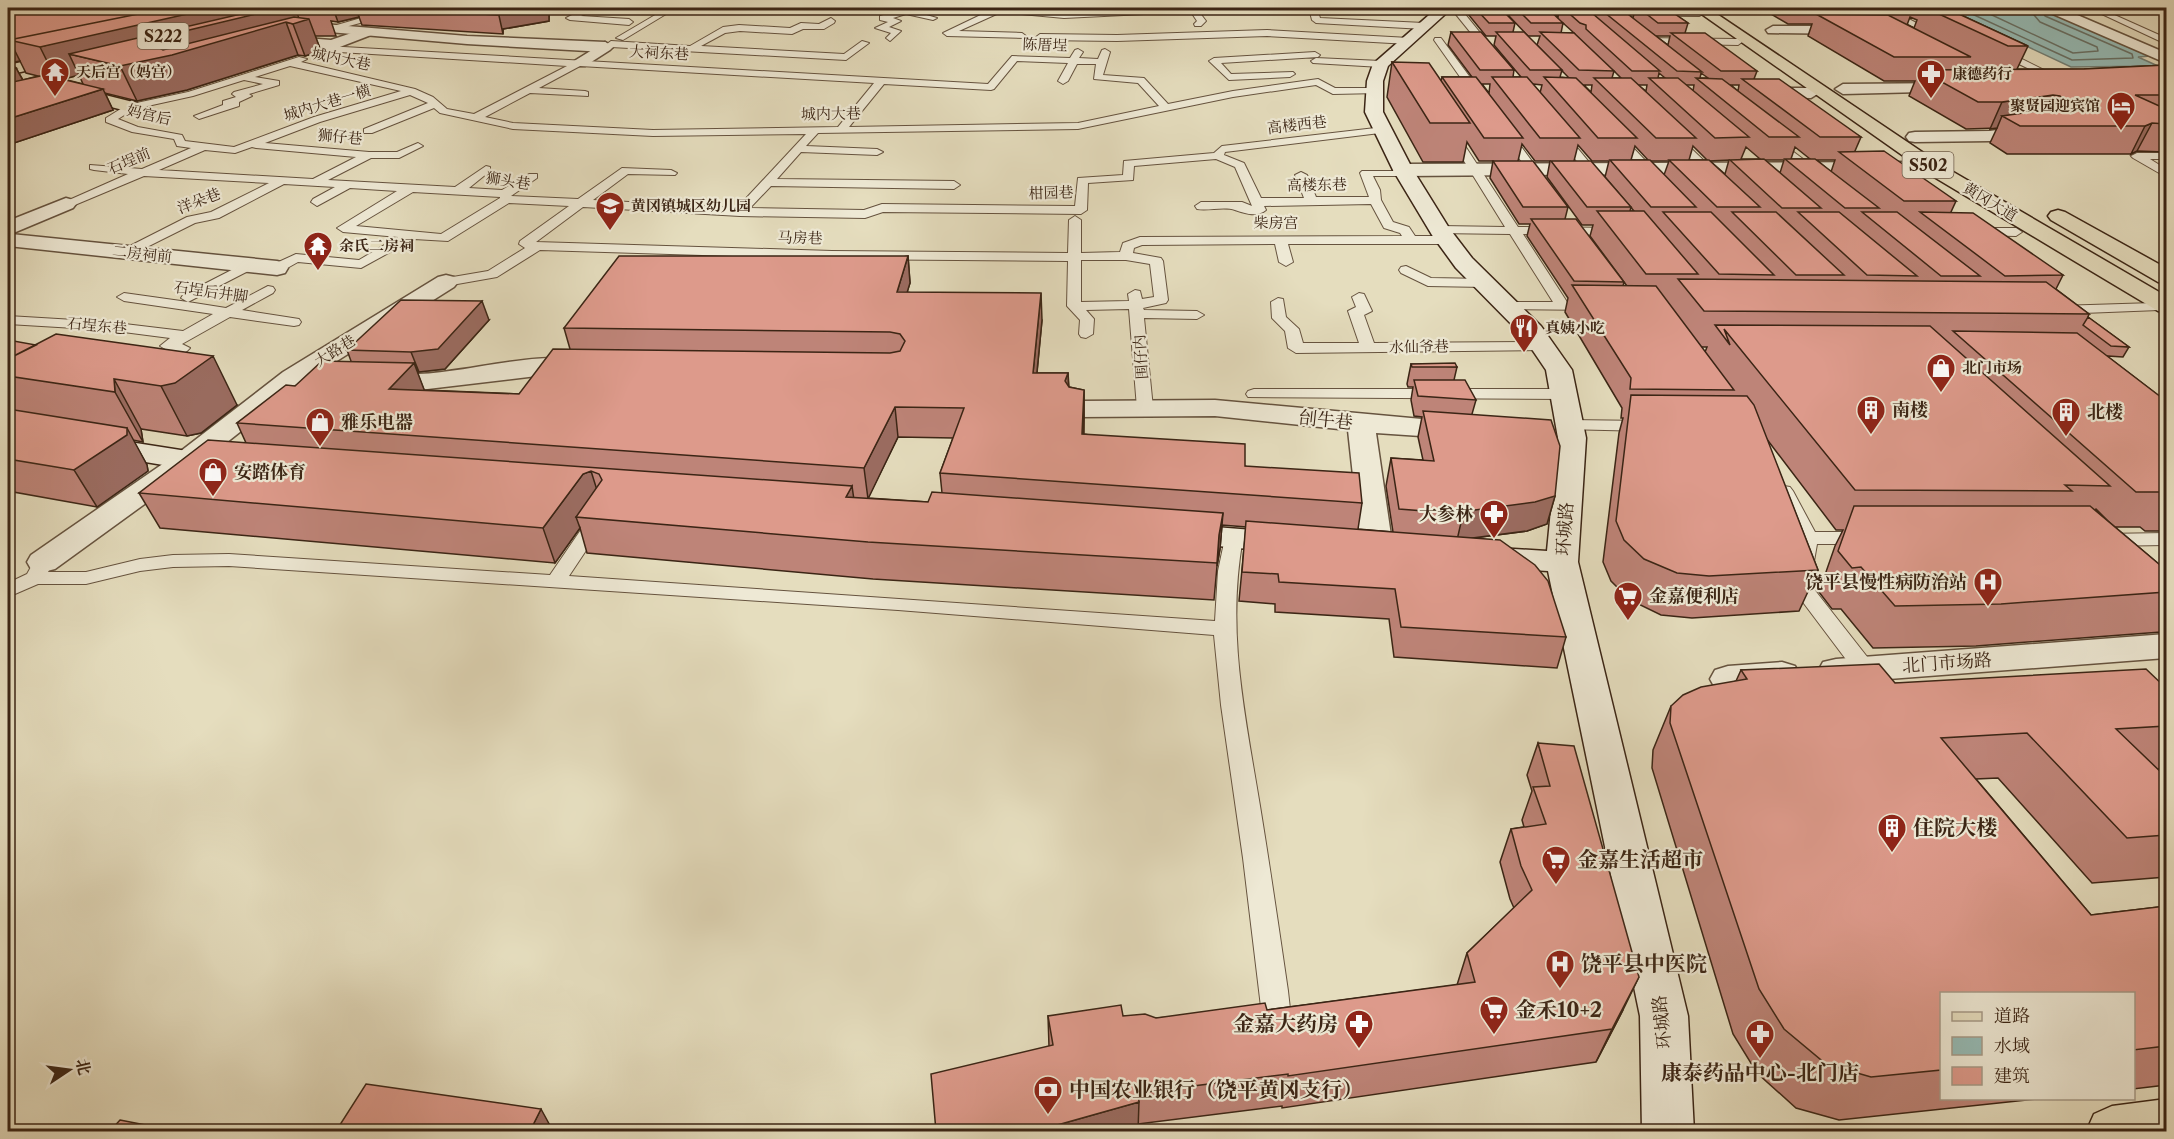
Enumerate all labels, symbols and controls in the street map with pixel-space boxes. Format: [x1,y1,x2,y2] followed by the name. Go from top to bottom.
[138,23,188,49] road number: S222
[1022,34,1068,55] street label: 陈厝埕
[629,41,689,64] street label: 大祠东巷
[310,43,372,74] street label: 城内大巷
[39,56,71,98] temple icon: 天后宫（妈宫）
[1915,58,1947,100] pharmacy icon: 康德药行
[76,62,181,81] place label: 天后宫（妈宫）
[1952,64,2012,83] place label: 康德药行
[281,80,373,125] street label: 城内大巷一横
[2105,90,2137,132] hotel icon: 聚贤园迎宾馆
[2010,96,2100,115] place label: 聚贤园迎宾馆
[125,100,173,129] street label: 妈宫后
[801,103,861,124] street label: 城内大巷
[1266,111,1328,138] street label: 高楼西巷
[317,125,363,148] street label: 狮仔巷
[104,143,153,178] street label: 石埕前
[1902,152,1954,178] road number: S502
[484,168,532,193] street label: 狮头巷
[1287,174,1347,195] street label: 高楼东巷
[1960,178,2021,225] street label: 黄冈大道
[1028,182,1074,203] street label: 柑园巷
[174,184,223,217] street label: 洋朵巷
[594,190,626,232] school or university icon: 黄冈镇城区幼儿园
[631,196,751,215] place label: 黄冈镇城区幼儿园
[1253,213,1299,232] street label: 柴房宫
[777,228,823,247] street label: 马房巷
[302,230,334,272] temple icon: 余氏二房祠
[339,236,414,255] place label: 余氏二房祠
[111,241,173,266] street label: 二房祠前
[173,277,250,306] street label: 石埕后井脚
[1508,312,1540,354] restaurant icon: 真姨小吃
[66,313,128,338] street label: 石埕东巷
[1545,318,1605,337] place label: 真姨小吃
[311,331,359,371] street label: 大路巷
[1129,334,1152,380] street label: 围仔内
[1389,336,1449,357] street label: 水仙爷巷
[1925,352,1957,394] shop icon: 北门市场
[1962,358,2022,377] place label: 北门市场
[1855,394,1887,436] building icon: 南楼
[2050,396,2082,438] building icon: 北楼
[1892,399,1928,421] place label: 南楼
[2087,401,2123,423] place label: 北楼
[304,406,336,448] shop icon: 雅乐电器
[1298,406,1354,434] street label: 刣牛巷
[341,411,413,433] place label: 雅乐电器
[197,456,229,498] shop icon: 安踏体育
[234,461,306,483] place label: 安踏体育
[1478,498,1510,540] pharmacy icon: 大参林
[1552,501,1578,557] street label: 环城路
[1419,503,1473,525] place label: 大参林
[1972,566,2004,608] hospital icon: 饶平县慢性病防治站
[1805,571,1967,593] place label: 饶平县慢性病防治站
[1612,580,1644,622] supermarket icon: 金嘉便利店
[1649,585,1739,607] place label: 金嘉便利店
[1901,649,1993,677] street label: 北门市场路
[1876,812,1908,854] building icon: 住院大楼
[1913,815,1997,840] place label: 住院大楼
[1540,844,1572,886] supermarket icon: 金嘉生活超市
[1577,847,1703,872] place label: 金嘉生活超市
[1544,948,1576,990] hospital icon: 饶平县中医院
[1581,951,1707,976] place label: 饶平县中医院
[1940,992,2135,1100] legend
[1478,994,1510,1036] supermarket icon: 金禾10+2
[1648,994,1676,1050] street label: 环城路
[1515,997,1602,1022] place label: 金禾10+2
[1994,1005,2030,1027] text: 道路
[1343,1008,1375,1050] pharmacy icon: 金嘉大药房
[1233,1011,1338,1036] place label: 金嘉大药房
[1744,1018,1776,1060] pharmacy icon: 康泰药品中心-北门店
[1994,1035,2030,1057] text: 水域
[39,1040,99,1100] north arrow
[72,1057,95,1077] text: 北
[1661,1060,1859,1085] place label: 康泰药品中心-北门店
[1994,1065,2030,1087] text: 建筑
[1032,1074,1064,1116] bank icon: 中国农业银行（饶平黄冈支行）
[1069,1077,1363,1102] place label: 中国农业银行（饶平黄冈支行）

